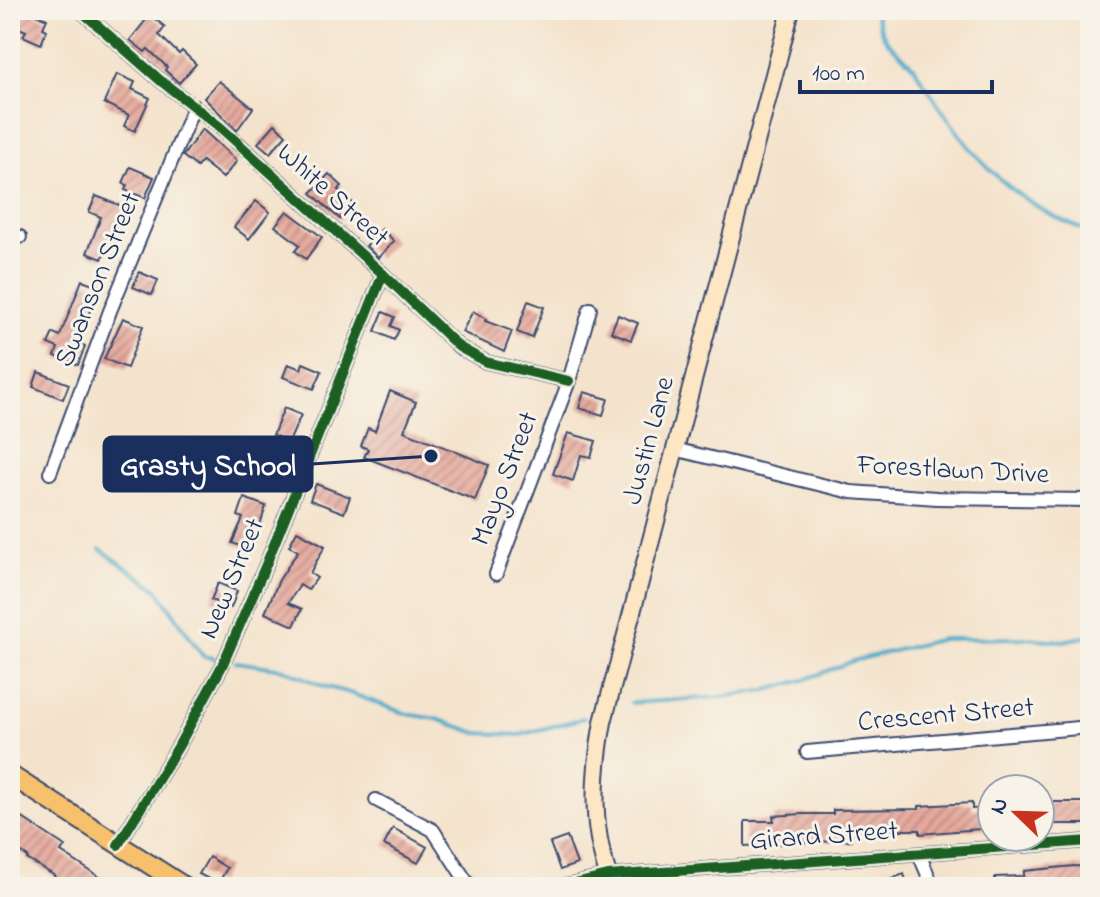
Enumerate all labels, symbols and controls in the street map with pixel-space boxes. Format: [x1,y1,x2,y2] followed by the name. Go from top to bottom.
[800,44,992,94] scale bar
[812,57,865,92] text: 100 m
[266,134,398,258] street label: White Street
[45,186,153,374] street label: Swanson Street
[613,372,687,510] street label: Justin Lane
[462,406,550,552] street label: Mayo Street
[104,437,312,491] callout: Grasty School
[855,445,1051,497] street label: Forestlawn Drive
[120,446,296,490] text: Grasty School
[189,512,277,646] street label: New Street
[856,688,1036,744] street label: Crescent Street
[976,773,1056,853] north arrow
[983,793,1018,819] text: N
[749,811,899,863] street label: Girard Street

